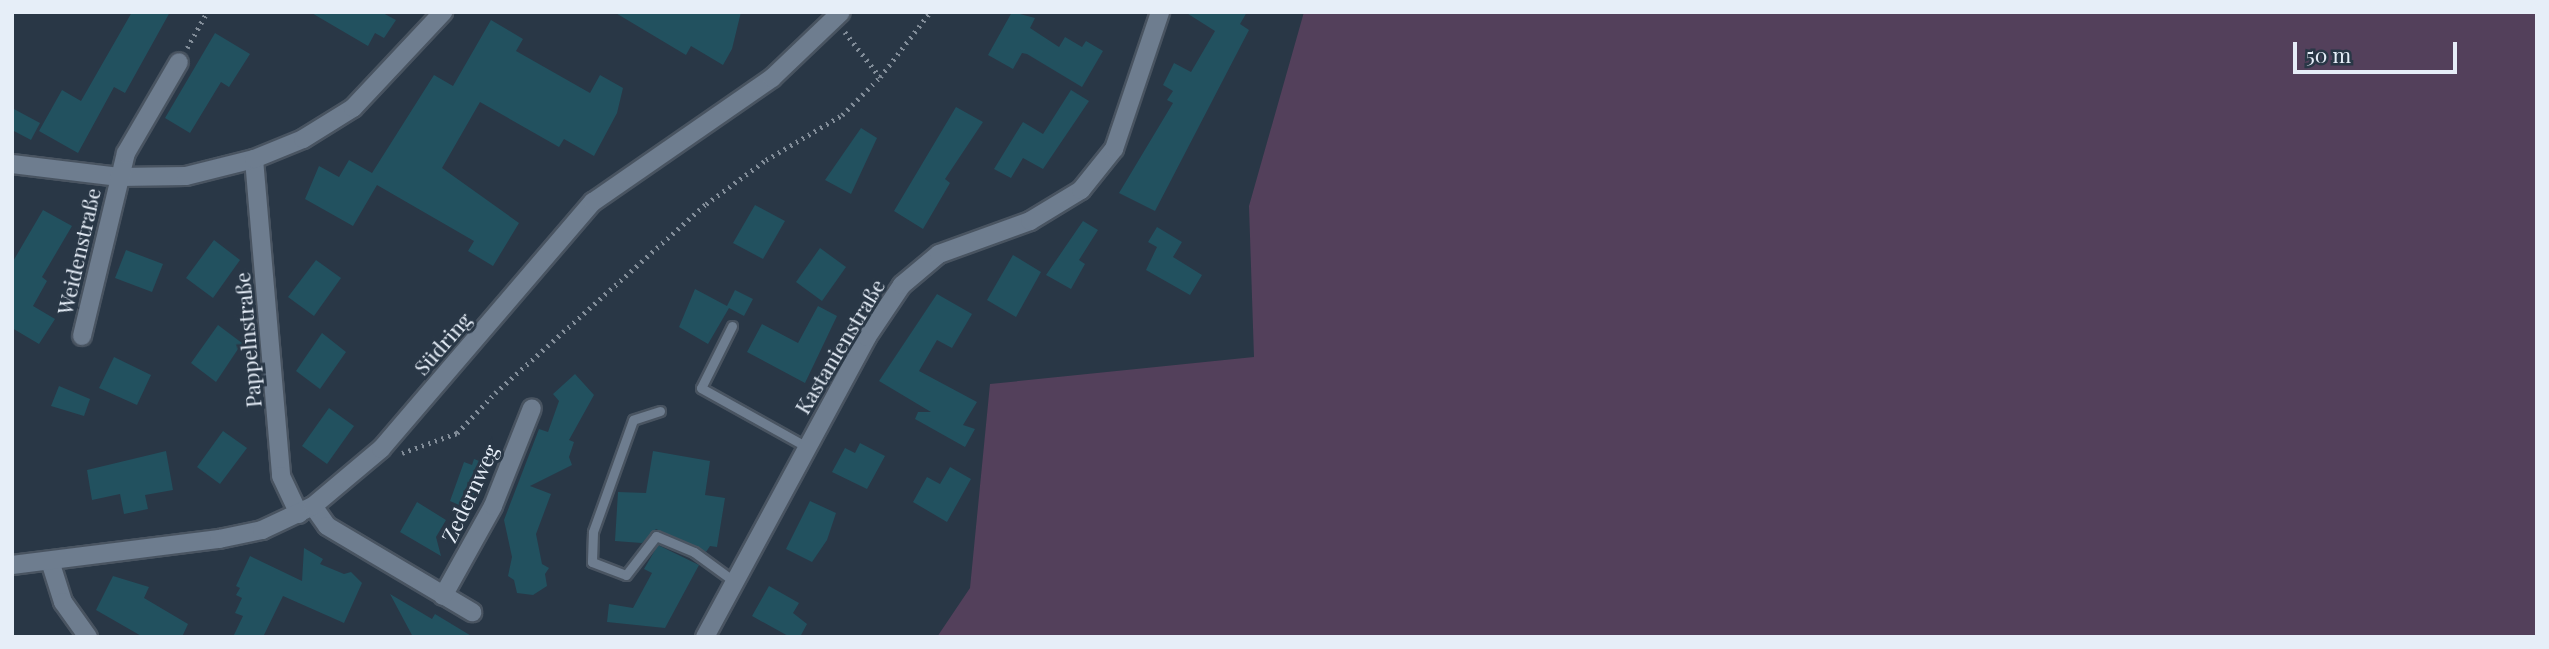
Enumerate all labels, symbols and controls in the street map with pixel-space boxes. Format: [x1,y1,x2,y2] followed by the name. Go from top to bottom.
[2297,28,2462,72] scale bar
[2306,40,2351,68] text: 50 m
[51,185,105,317] street label: Weidenstraße
[229,271,265,409] street label: Pappelnstraße
[789,274,889,418] street label: Kastanienstraße
[408,307,476,379] street label: Südring
[435,440,503,546] street label: Zedernweg

